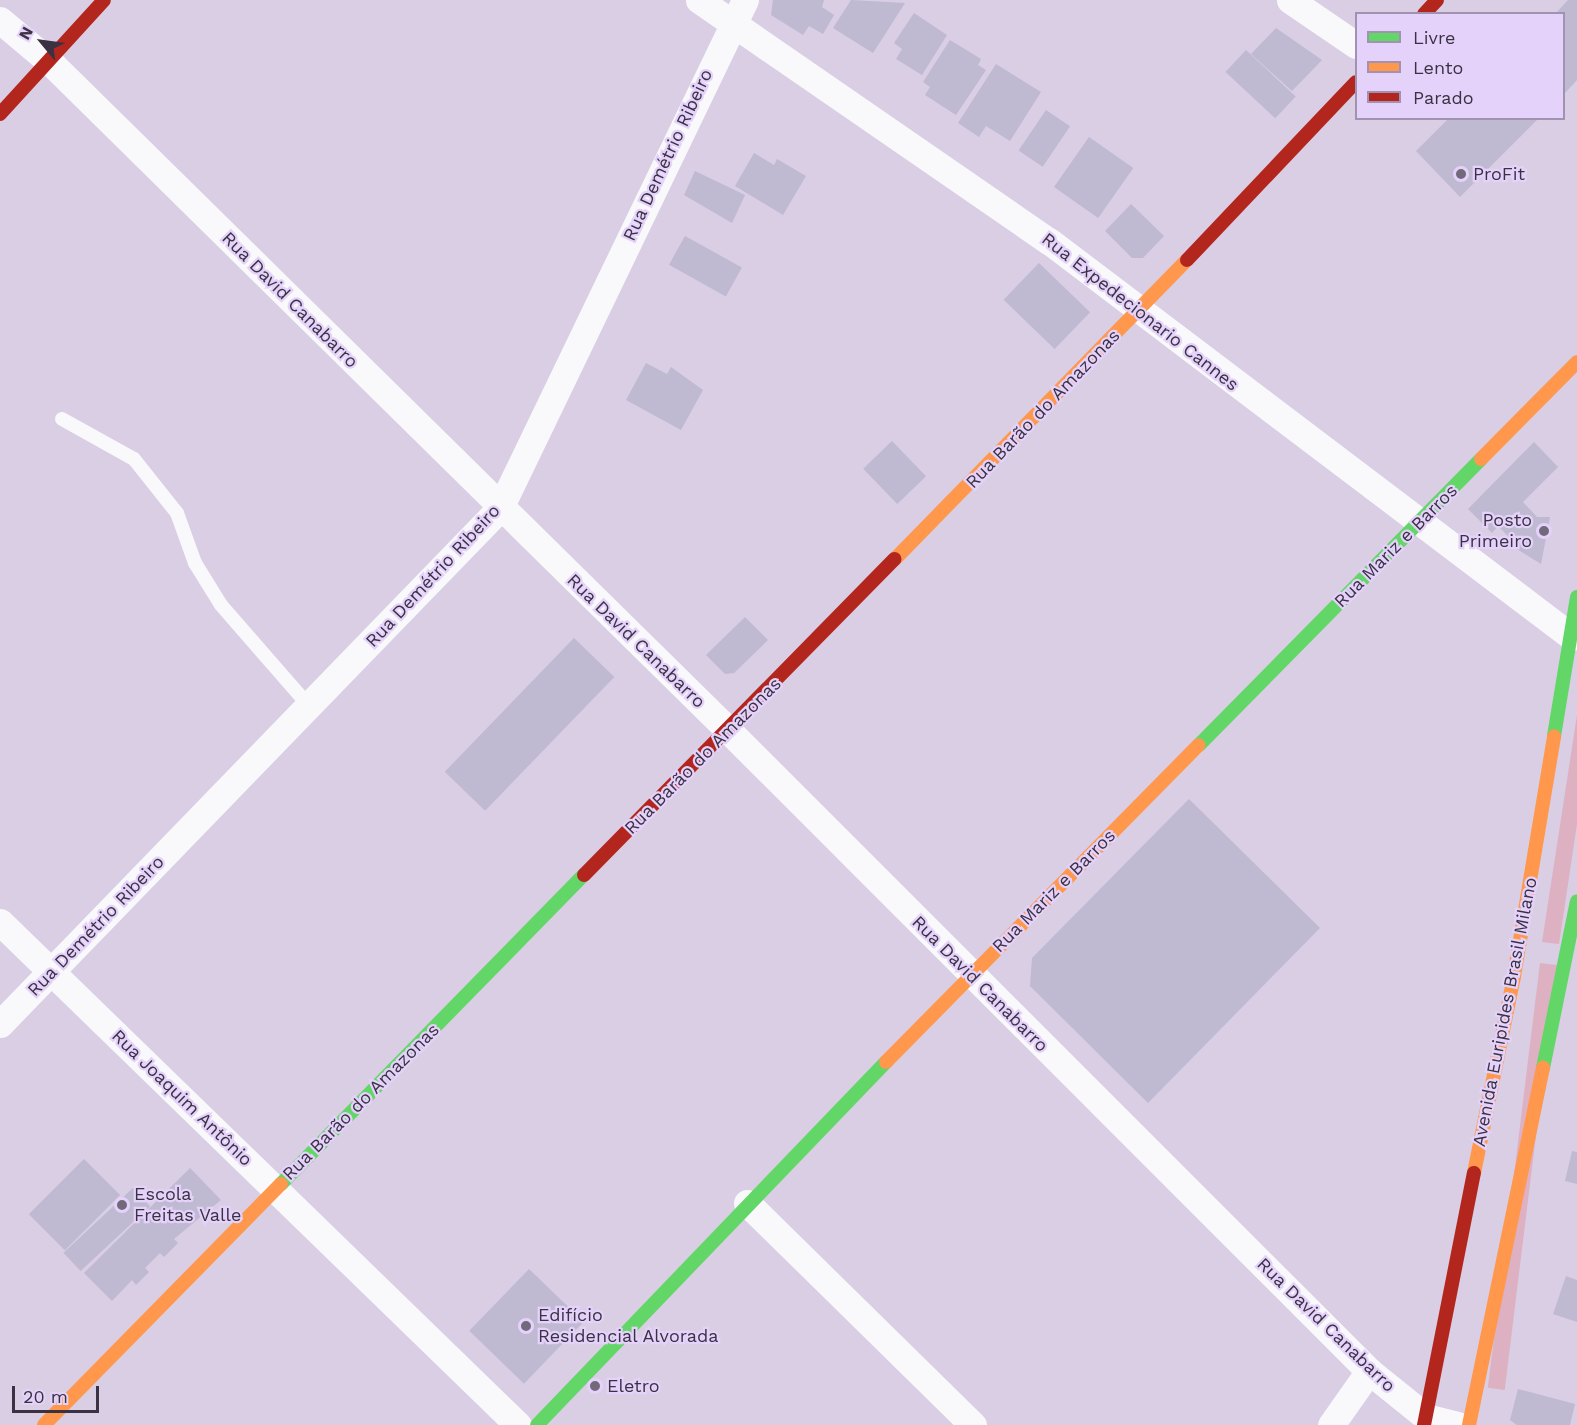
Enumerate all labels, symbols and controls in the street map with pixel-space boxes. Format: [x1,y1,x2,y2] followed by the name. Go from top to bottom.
[12,12,72,72] north arrow
[1355,12,1565,120] legend
[15,23,37,43] text: N
[1413,27,1455,48] text: Livre
[1413,57,1463,78] text: Lento
[619,65,717,245] street label: Rua Demétrio Ribeiro
[1413,87,1474,108] text: Parado
[1473,163,1525,185] place label: ProFit
[1454,167,1468,181] marker: ProFit
[217,227,363,373] street label: Rua David Canabarro
[1037,228,1243,396] street label: Rua Expedecionario Cannes
[961,325,1125,493] street label: Rua Barão do Amazonas
[1330,480,1462,612] street label: Rua Mariz e Barros
[361,500,505,652] street label: Rua Demétrio Ribeiro
[1459,510,1532,552] place label: Posto Primeiro
[1537,524,1551,538] marker: Posto Primeiro
[562,569,710,713] street label: Rua David Canabarro
[620,673,786,839] street label: Rua Barão do Amazonas
[988,825,1120,957] street label: Rua Mariz e Barros
[23,851,169,1001] street label: Rua Demétrio Ribeiro
[1468,875,1542,1149] street label: Avenida Euripides Brasil Milano
[907,911,1053,1057] street label: Rua David Canabarro
[278,1019,444,1185] street label: Rua Barão do Amazonas
[107,1025,257,1171] street label: Rua Joaquim Antônio
[134,1184,242,1226] place label: Escola Freitas Valle
[115,1198,129,1212] marker: Escola Freitas Valle
[1252,1253,1400,1397] street label: Rua David Canabarro
[538,1305,720,1348] place label: Edifício Residencial Alvorada
[519,1319,533,1333] marker: Edifício Residencial Alvorada
[15,1374,102,1412] scale bar
[607,1375,660,1397] place label: Eletro
[588,1379,602,1393] marker: Eletro
[23,1386,68,1407] text: 20 m

